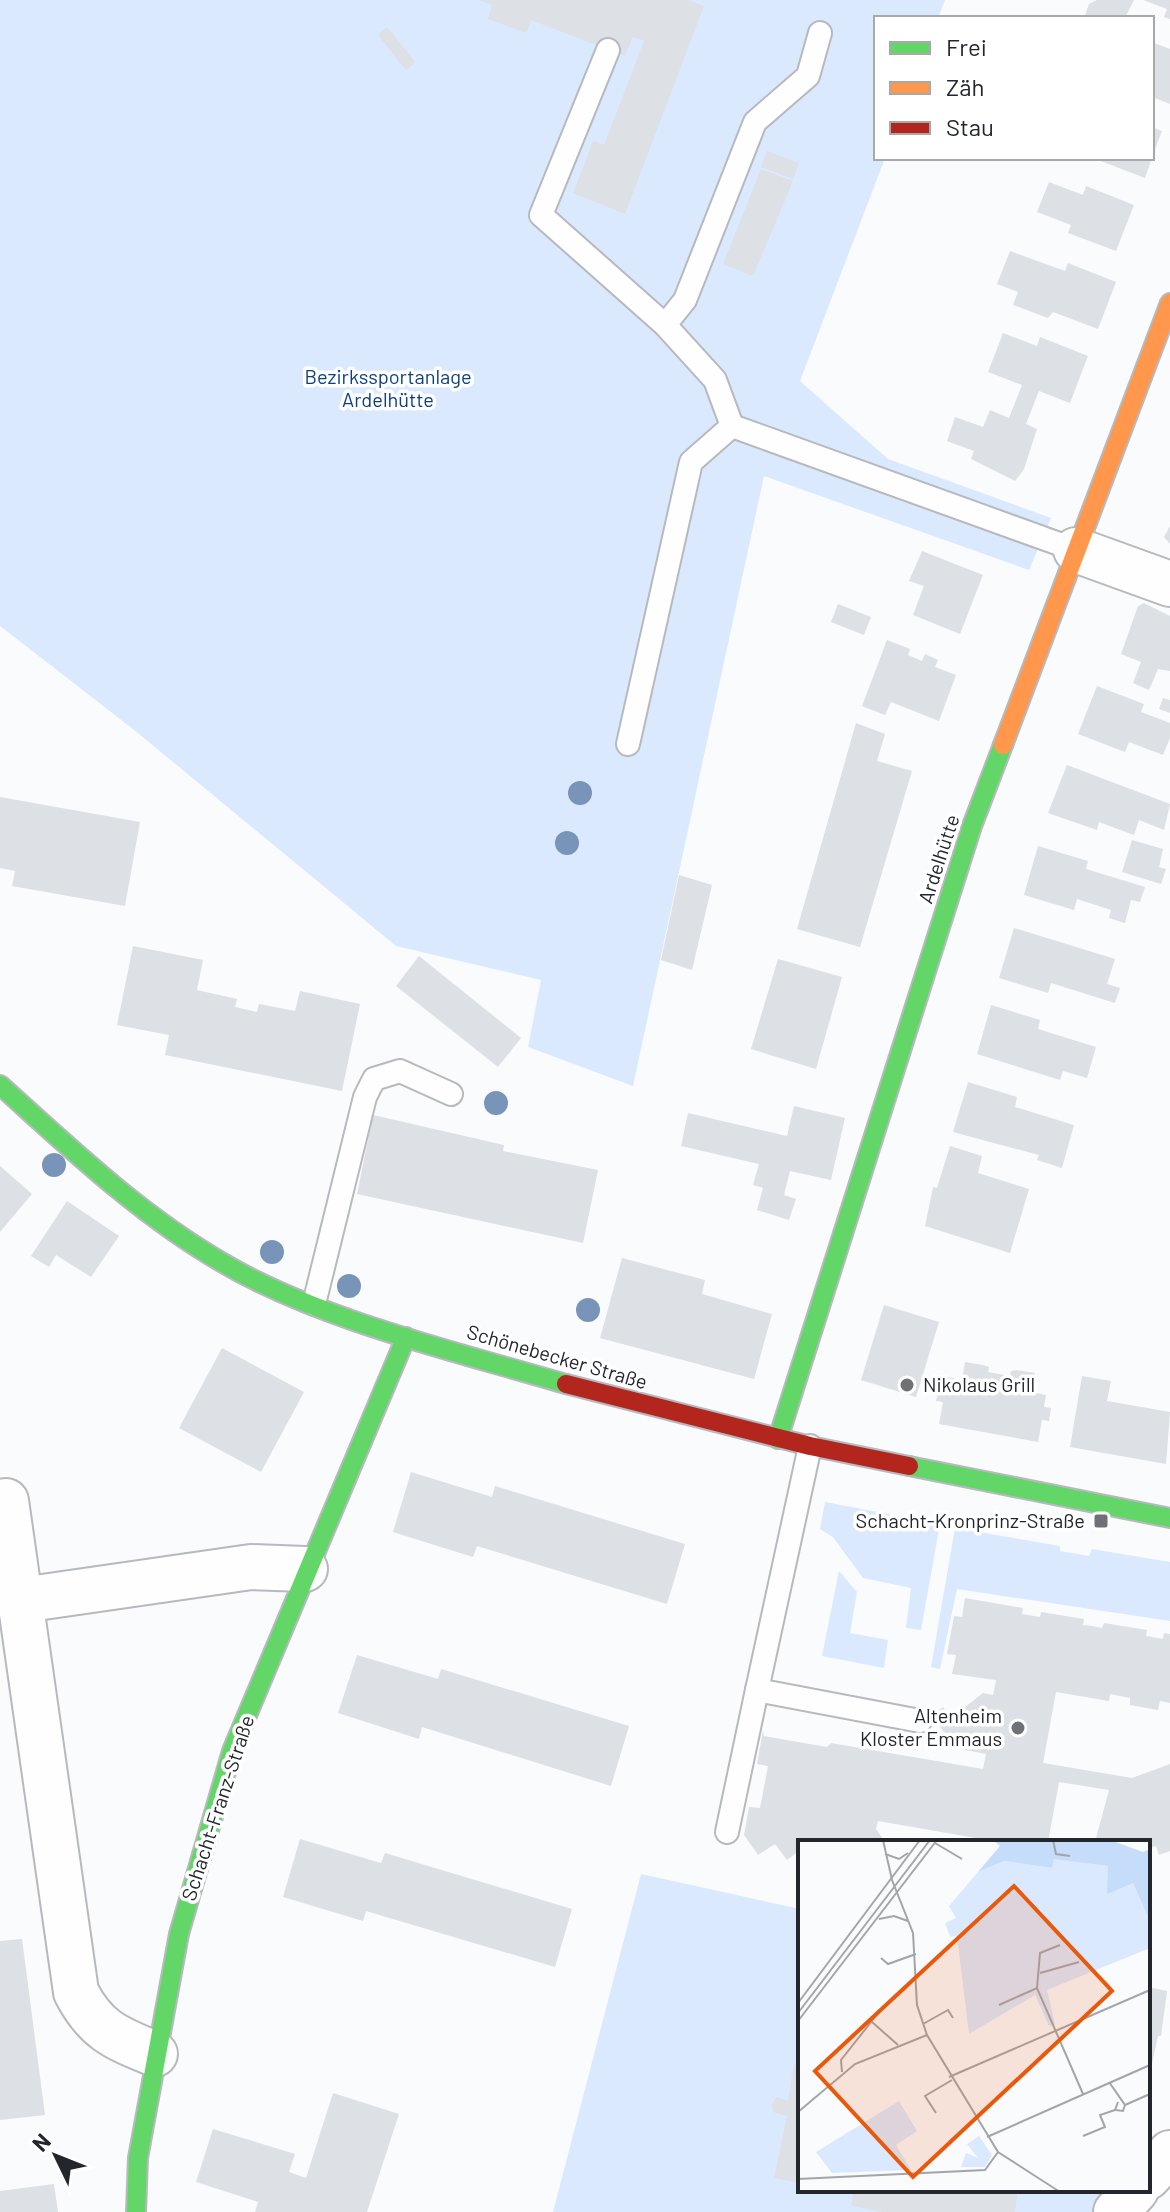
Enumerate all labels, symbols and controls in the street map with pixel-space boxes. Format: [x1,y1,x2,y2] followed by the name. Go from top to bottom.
[874,16,1154,160] legend
[946,32,987,61] text: Frei
[946,72,984,101] text: Zäh
[946,112,994,141] text: Stau
[304,364,472,411] park label: Bezirkssportanlage Ardelhütte
[912,811,964,906] street label: Ardelhütte
[464,1319,650,1393] street label: Schönebecker Straße
[923,1372,1035,1396] place label: Nikolaus Grill
[898,1376,916,1394] marker: Nikolaus Grill
[856,1508,1085,1532] place label: Schacht-Kronprinz-Straße
[1092,1512,1110,1530] marker: Schacht-Kronprinz-Straße
[860,1703,1002,1750] place label: Altenheim Kloster Emmaus
[176,1712,258,1903] street label: Schacht-Franz-Straße
[1009,1719,1027,1737] marker: Altenheim Kloster Emmaus
[798,1840,1150,2192] inset map
[16,2116,96,2196] north arrow
[26,2127,55,2156] text: N

